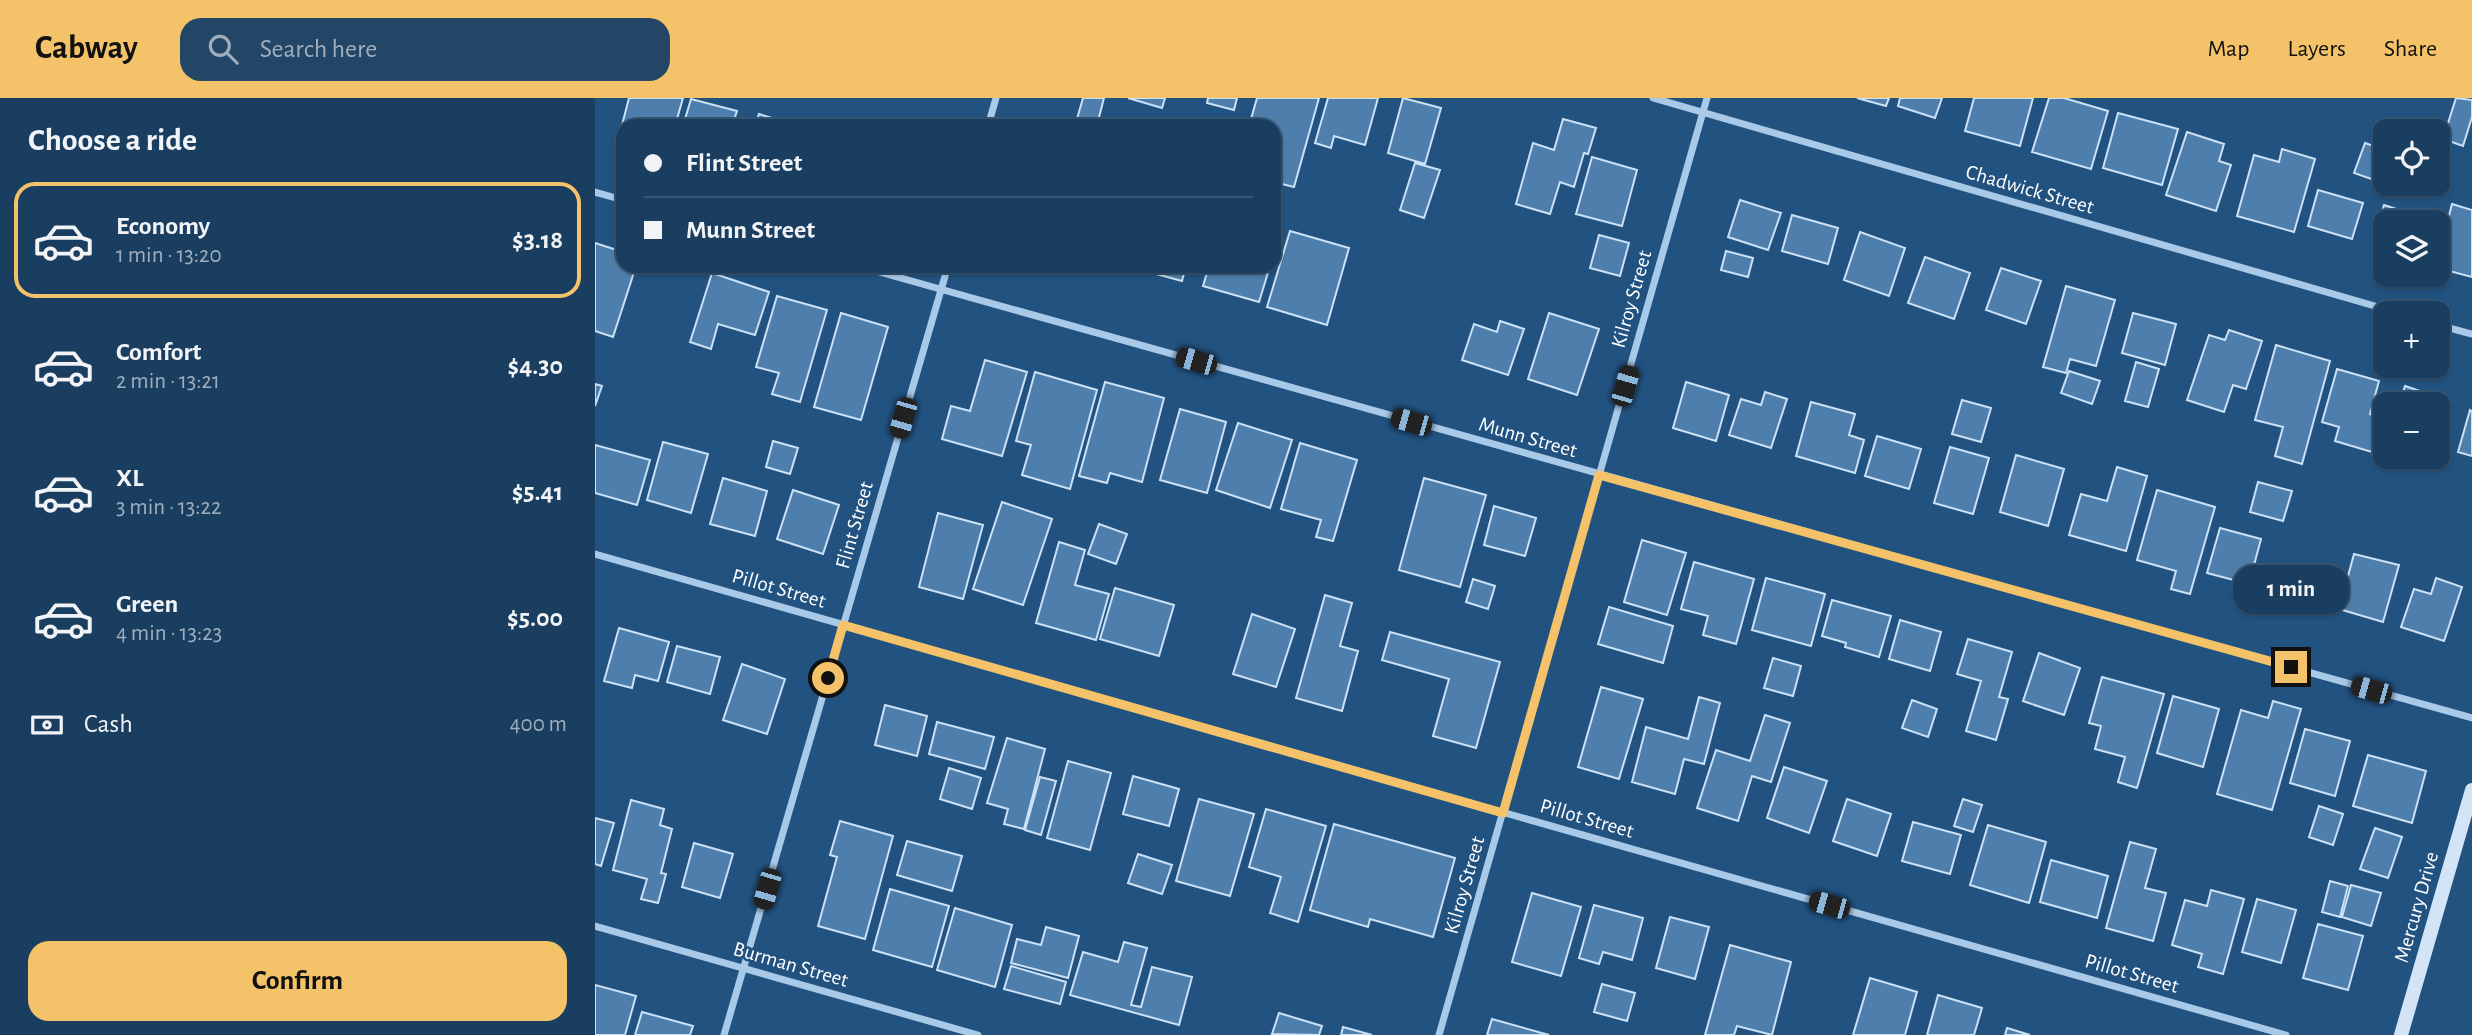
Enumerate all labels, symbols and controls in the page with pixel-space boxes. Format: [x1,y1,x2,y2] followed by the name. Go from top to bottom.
[180,18,670,81] search box
[204,30,242,68] icon: search
[35,32,138,65] text: Cabway
[260,36,377,62] text: Search here
[2207,37,2249,61] text: Map
[2287,37,2346,61] text: Layers
[2384,37,2437,61] text: Share
[2373,119,2450,469] map controls
[2373,119,2450,196] button: locate
[28,124,197,156] text: Choose a ride
[686,150,802,176] text: Flint Street
[1963,161,2097,218] street label: Chadwick Street
[32,209,95,272] icon: car
[2373,210,2450,287] button: layers
[116,213,210,239] text: Economy
[686,217,815,243] text: Munn Street
[512,227,563,253] text: $3.18
[116,244,222,267] text: 1 min · 13:20
[1608,248,1655,350] street label: Kilroy Street
[2373,301,2450,378] button: +
[32,335,95,398] icon: car
[116,339,201,365] text: Comfort
[1173,345,1220,377] car
[508,353,563,379] text: $4.30
[1610,363,1641,409] car
[116,370,220,393] text: 2 min · 13:21
[2373,392,2450,469] button: −
[888,395,919,441] car
[1388,406,1435,438] car
[1476,413,1580,462] street label: Munn Street
[32,461,95,524] icon: car
[116,465,143,491] text: XL
[512,479,563,505] text: $5.41
[832,479,877,571] street label: Flint Street
[116,496,222,519] text: 3 min · 13:22
[730,565,828,612] street label: Pillot Street
[2233,566,2349,614] callout: 1 min
[2267,578,2315,601] text: 1 min
[32,587,95,650] icon: car
[116,591,178,617] text: Green
[507,605,563,631] text: $5.00
[116,622,222,645] text: 4 min · 13:23
[2275,651,2307,683] route end
[812,662,844,694] route start
[2348,674,2395,706] car
[28,706,66,744] icon: cash
[84,711,133,737] text: Cash
[509,713,567,736] text: 400 m
[1538,795,1636,842] street label: Pillot Street
[1441,834,1488,936] street label: Kilroy Street
[2391,849,2442,965] street label: Mercury Drive
[752,866,783,912] car
[1806,889,1853,921] car
[731,938,851,991] street label: Burman Street
[28,941,567,1021] button: Confirm
[2083,950,2181,997] street label: Pillot Street

